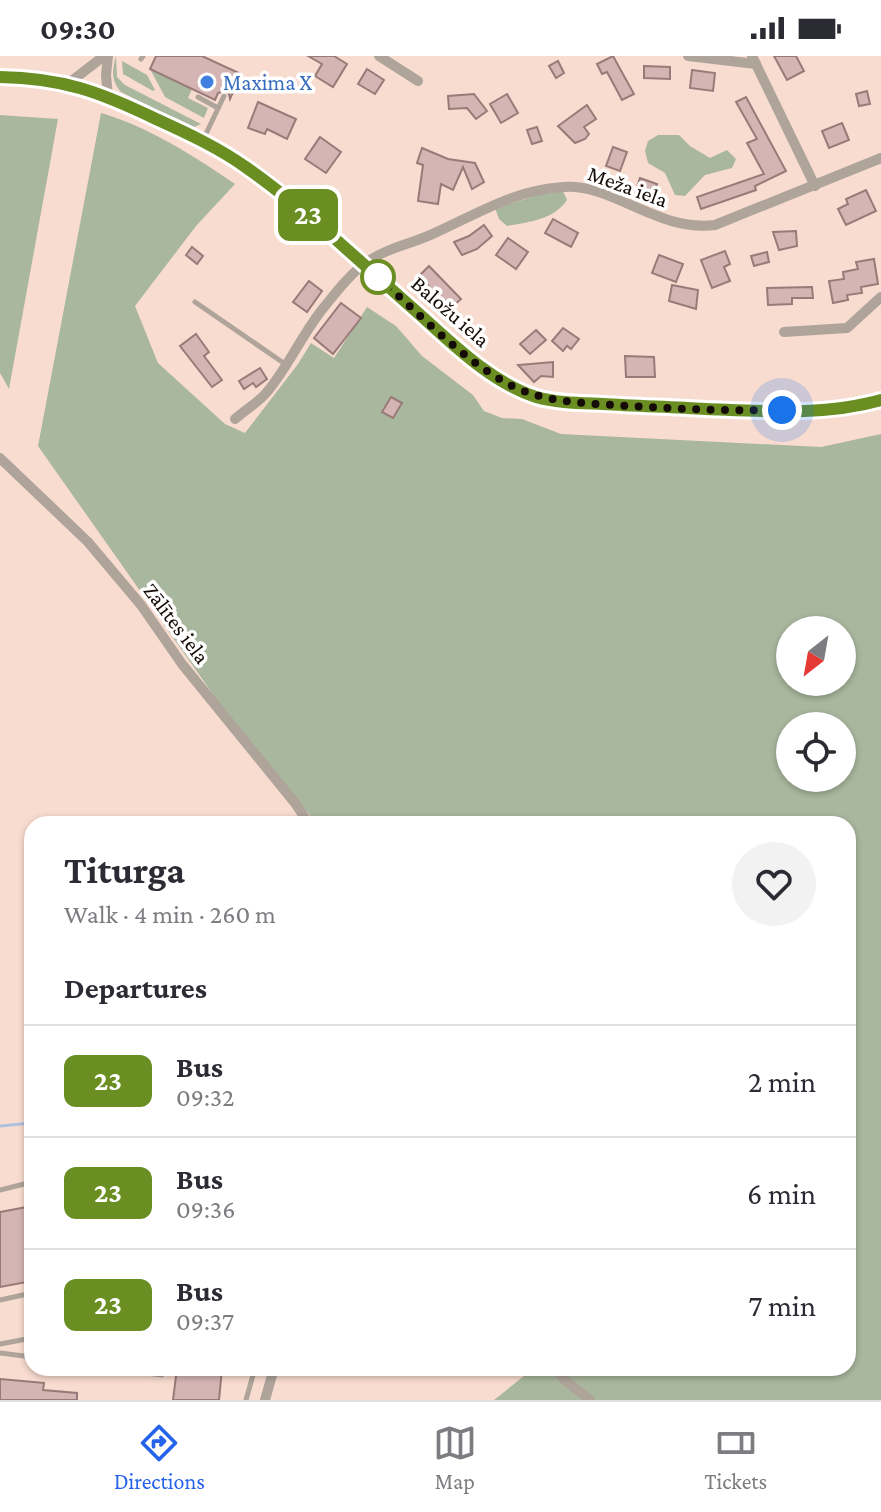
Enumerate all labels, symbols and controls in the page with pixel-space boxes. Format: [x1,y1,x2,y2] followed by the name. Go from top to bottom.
[40,12,116,45] text: 09:30
[223,70,313,95] place label: Maxima X
[198,73,216,91] marker: Maxima X
[585,161,671,212] street label: Meža iela
[272,189,344,241] line badge: 23
[294,199,322,230] text: 23
[361,260,395,294] unlabelled marker
[406,271,495,352] street label: Baložu iela
[762,390,802,430] your location
[138,578,215,668] street label: Zālītes iela
[776,616,856,696] north arrow
[776,616,856,792] map controls
[776,712,856,792] button: locate
[732,842,816,926] button: heart
[64,849,185,891] text: Titurga
[64,900,276,929] text: Walk · 4 min · 260 m
[64,971,207,1004] text: Departures
[176,1050,223,1083] text: Bus
[94,1065,122,1096] text: 23
[748,1065,816,1098] text: 2 min
[176,1083,234,1112] text: 09:32
[176,1162,223,1195] text: Bus
[94,1177,122,1208] text: 23
[747,1177,816,1210] text: 6 min
[176,1195,235,1224] text: 09:36
[176,1274,223,1307] text: Bus
[94,1289,122,1320] text: 23
[748,1289,816,1322] text: 7 min
[176,1307,234,1336] text: 09:37
[114,1421,205,1494] tab: Directions
[433,1421,477,1494] tab: Map
[705,1421,767,1494] tab: Tickets

